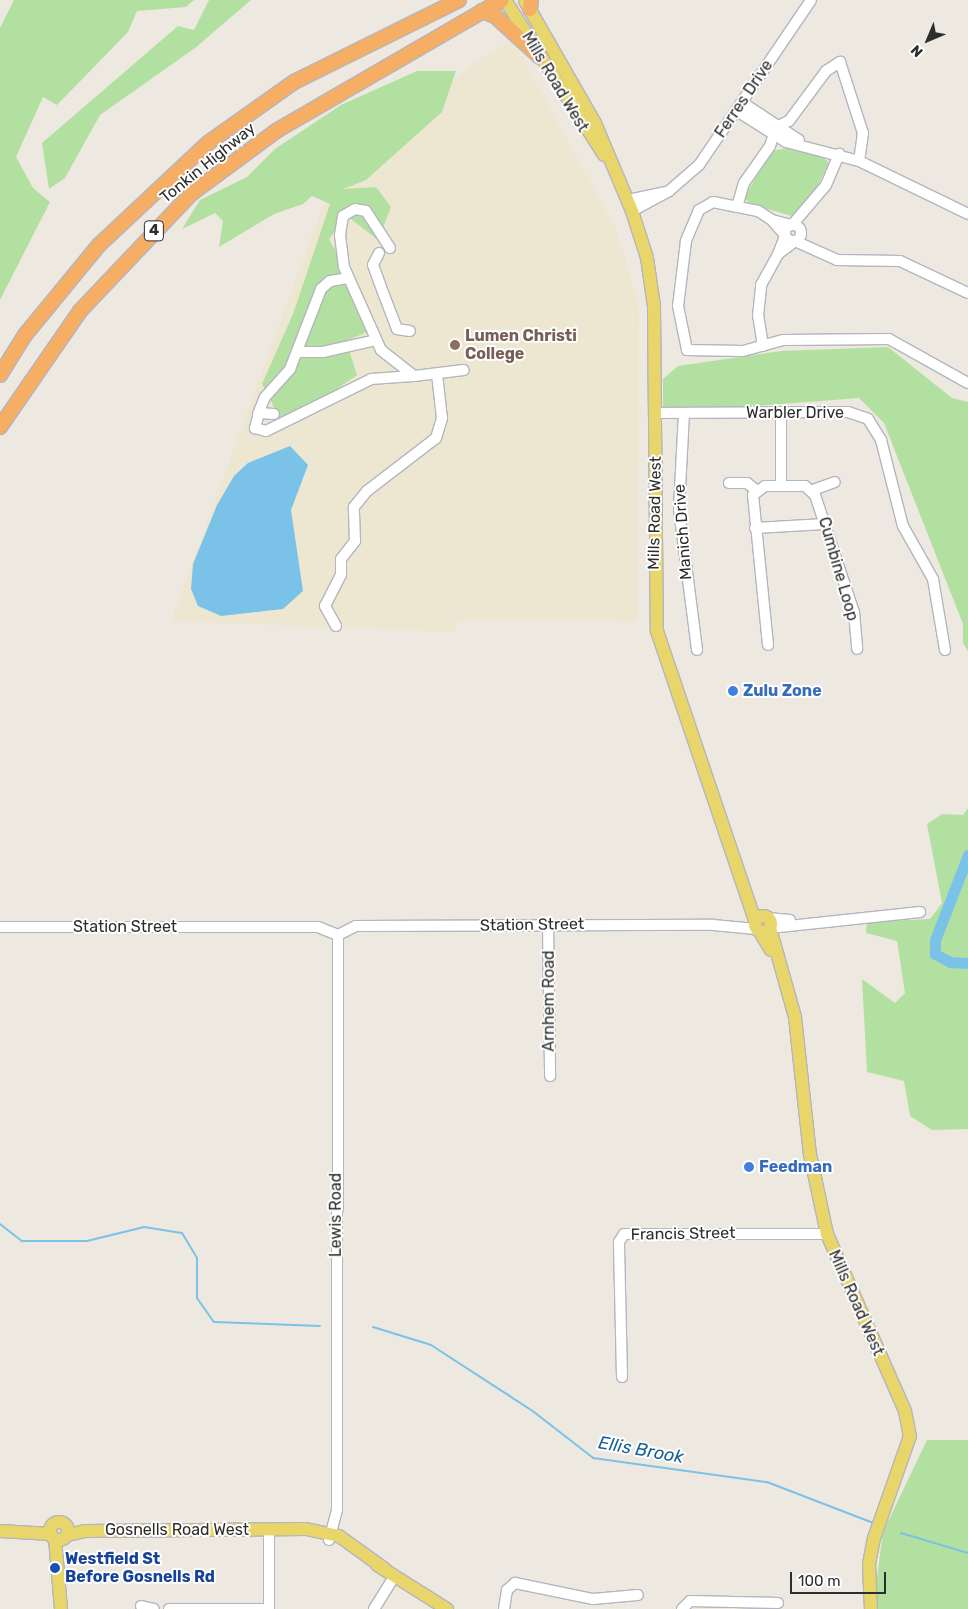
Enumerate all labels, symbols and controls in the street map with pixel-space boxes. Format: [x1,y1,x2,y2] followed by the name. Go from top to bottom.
[903,15,953,65] north arrow
[517,28,593,136] street label: Mills Road West
[907,41,927,61] text: N
[711,56,777,142] street label: Ferres Drive
[157,119,259,207] street label: Tonkin Highway
[143,218,165,244] road number: 4
[465,326,577,364] place label: Lumen Christi College
[449,339,461,351] marker: Lumen Christi College
[746,403,844,423] street label: Warbler Drive
[644,456,666,570] street label: Mills Road West
[670,483,696,581] street label: Manich Drive
[814,515,862,623] street label: Cumbine Loop
[743,681,822,701] place label: Zulu Zone
[727,685,739,697] marker: Zulu Zone
[480,914,584,936] street label: Station Street
[73,917,177,937] street label: Station Street
[539,950,559,1052] street label: Arnhem Road
[759,1157,832,1177] place label: Feedman
[743,1161,755,1173] marker: Feedman
[326,1173,346,1257] street label: Lewis Road
[631,1223,735,1245] street label: Francis Street
[824,1247,888,1359] street label: Mills Road West
[597,1432,685,1468] water label: Ellis Brook
[105,1520,249,1540] street label: Gosnells Road West
[65,1549,215,1587] place label: Westfield St Before Gosnells Rd
[49,1562,61,1574] marker: Westfield St Before Gosnells Rd
[793,1562,889,1594] scale bar
[798,1572,840,1590] text: 100 m

